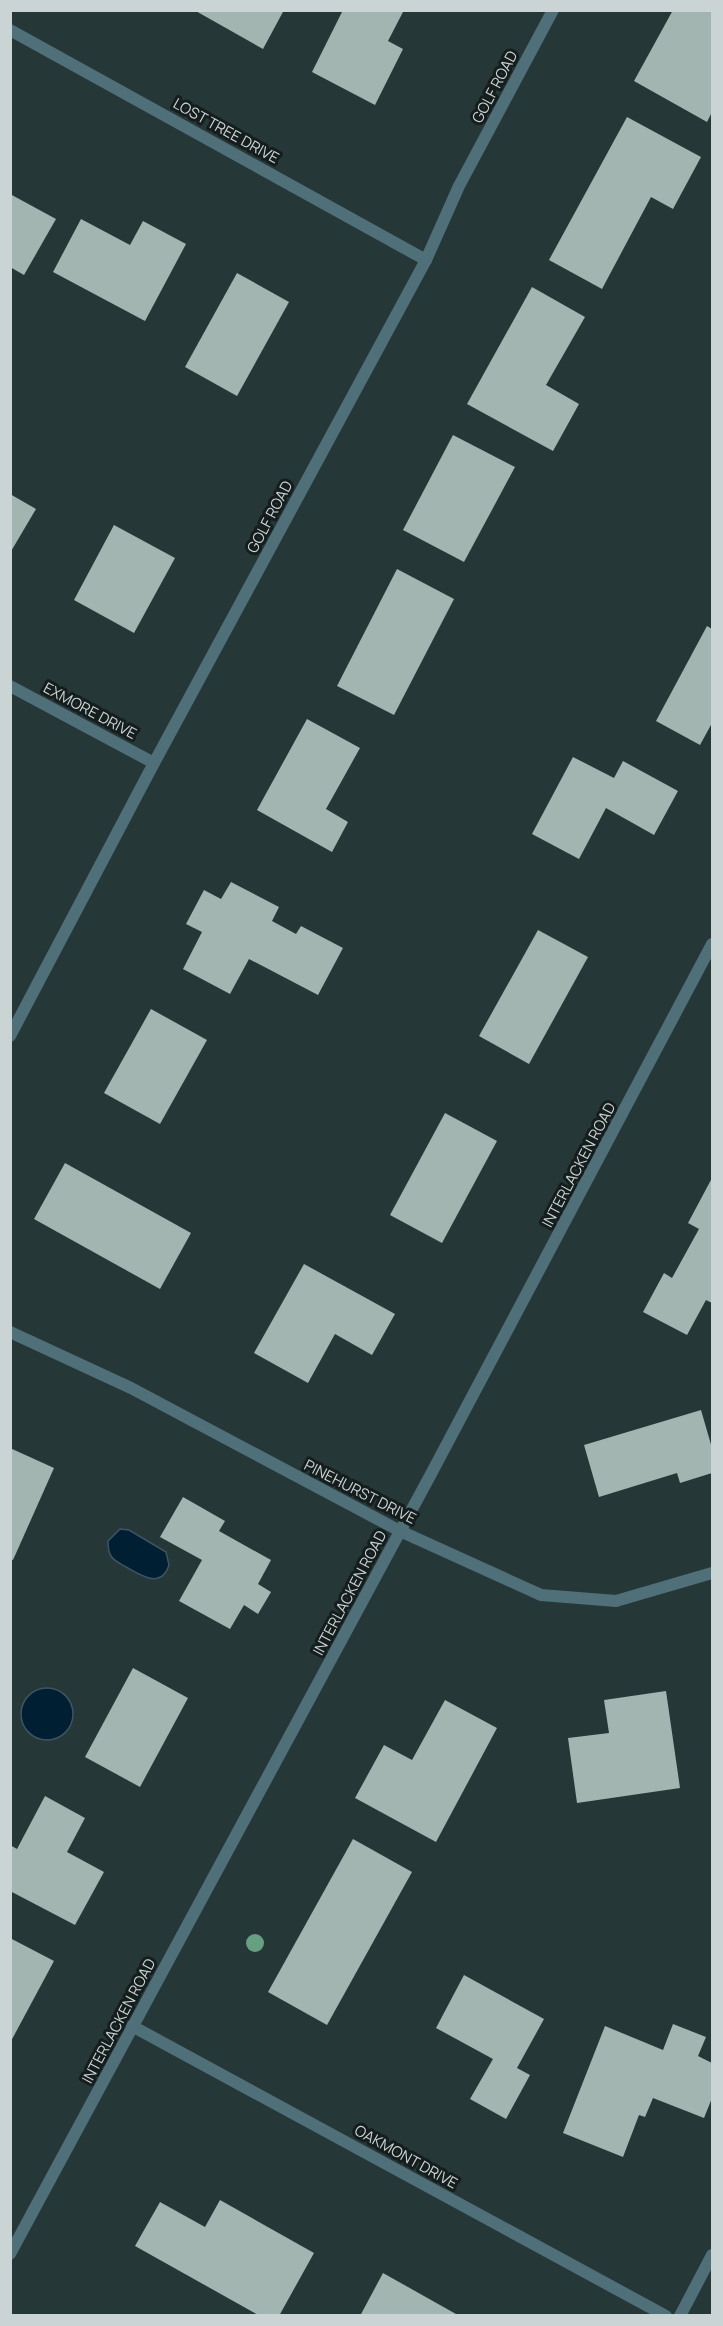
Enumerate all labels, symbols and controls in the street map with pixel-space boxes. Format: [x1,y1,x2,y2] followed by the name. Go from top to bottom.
[467,47,522,127] street label: GOLF ROAD
[170,93,283,168] street label: LOST TREE DRIVE
[242,477,297,557] street label: GOLF ROAD
[40,677,141,744] street label: EXMORE DRIVE
[537,1099,620,1231] street label: INTERLACKEN ROAD
[301,1454,420,1529] street label: PINEHURST DRIVE
[308,1527,391,1659] street label: INTERLACKEN ROAD
[77,1955,160,2087] street label: INTERLACKEN ROAD
[351,2120,462,2194] street label: OAKMONT DRIVE

